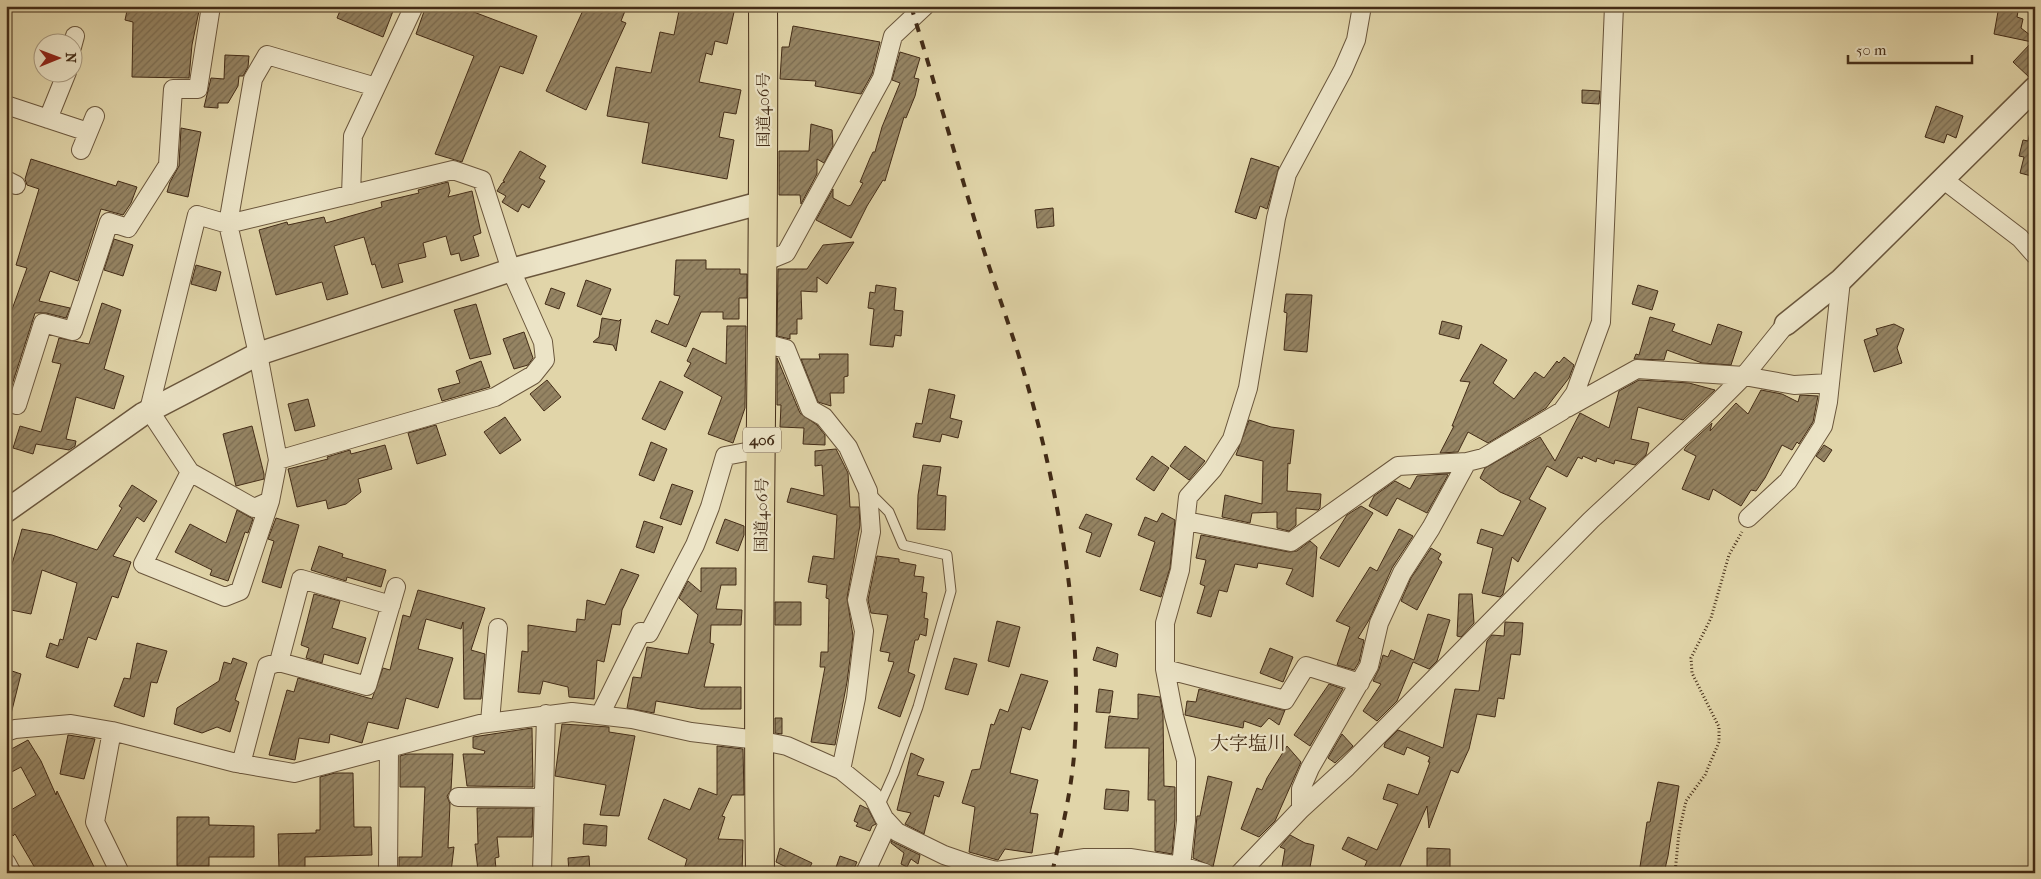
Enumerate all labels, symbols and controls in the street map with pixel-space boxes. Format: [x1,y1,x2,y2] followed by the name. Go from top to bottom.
[32,32,82,82] north arrow
[1848,32,1972,64] scale bar
[1856,41,1887,59] text: 50 m
[62,52,79,64] text: N
[754,73,773,147] street label: 国道406号
[743,428,781,452] road number: 406
[751,477,772,553] street label: 国道406号
[1210,733,1286,755] district label: 大字塩川

